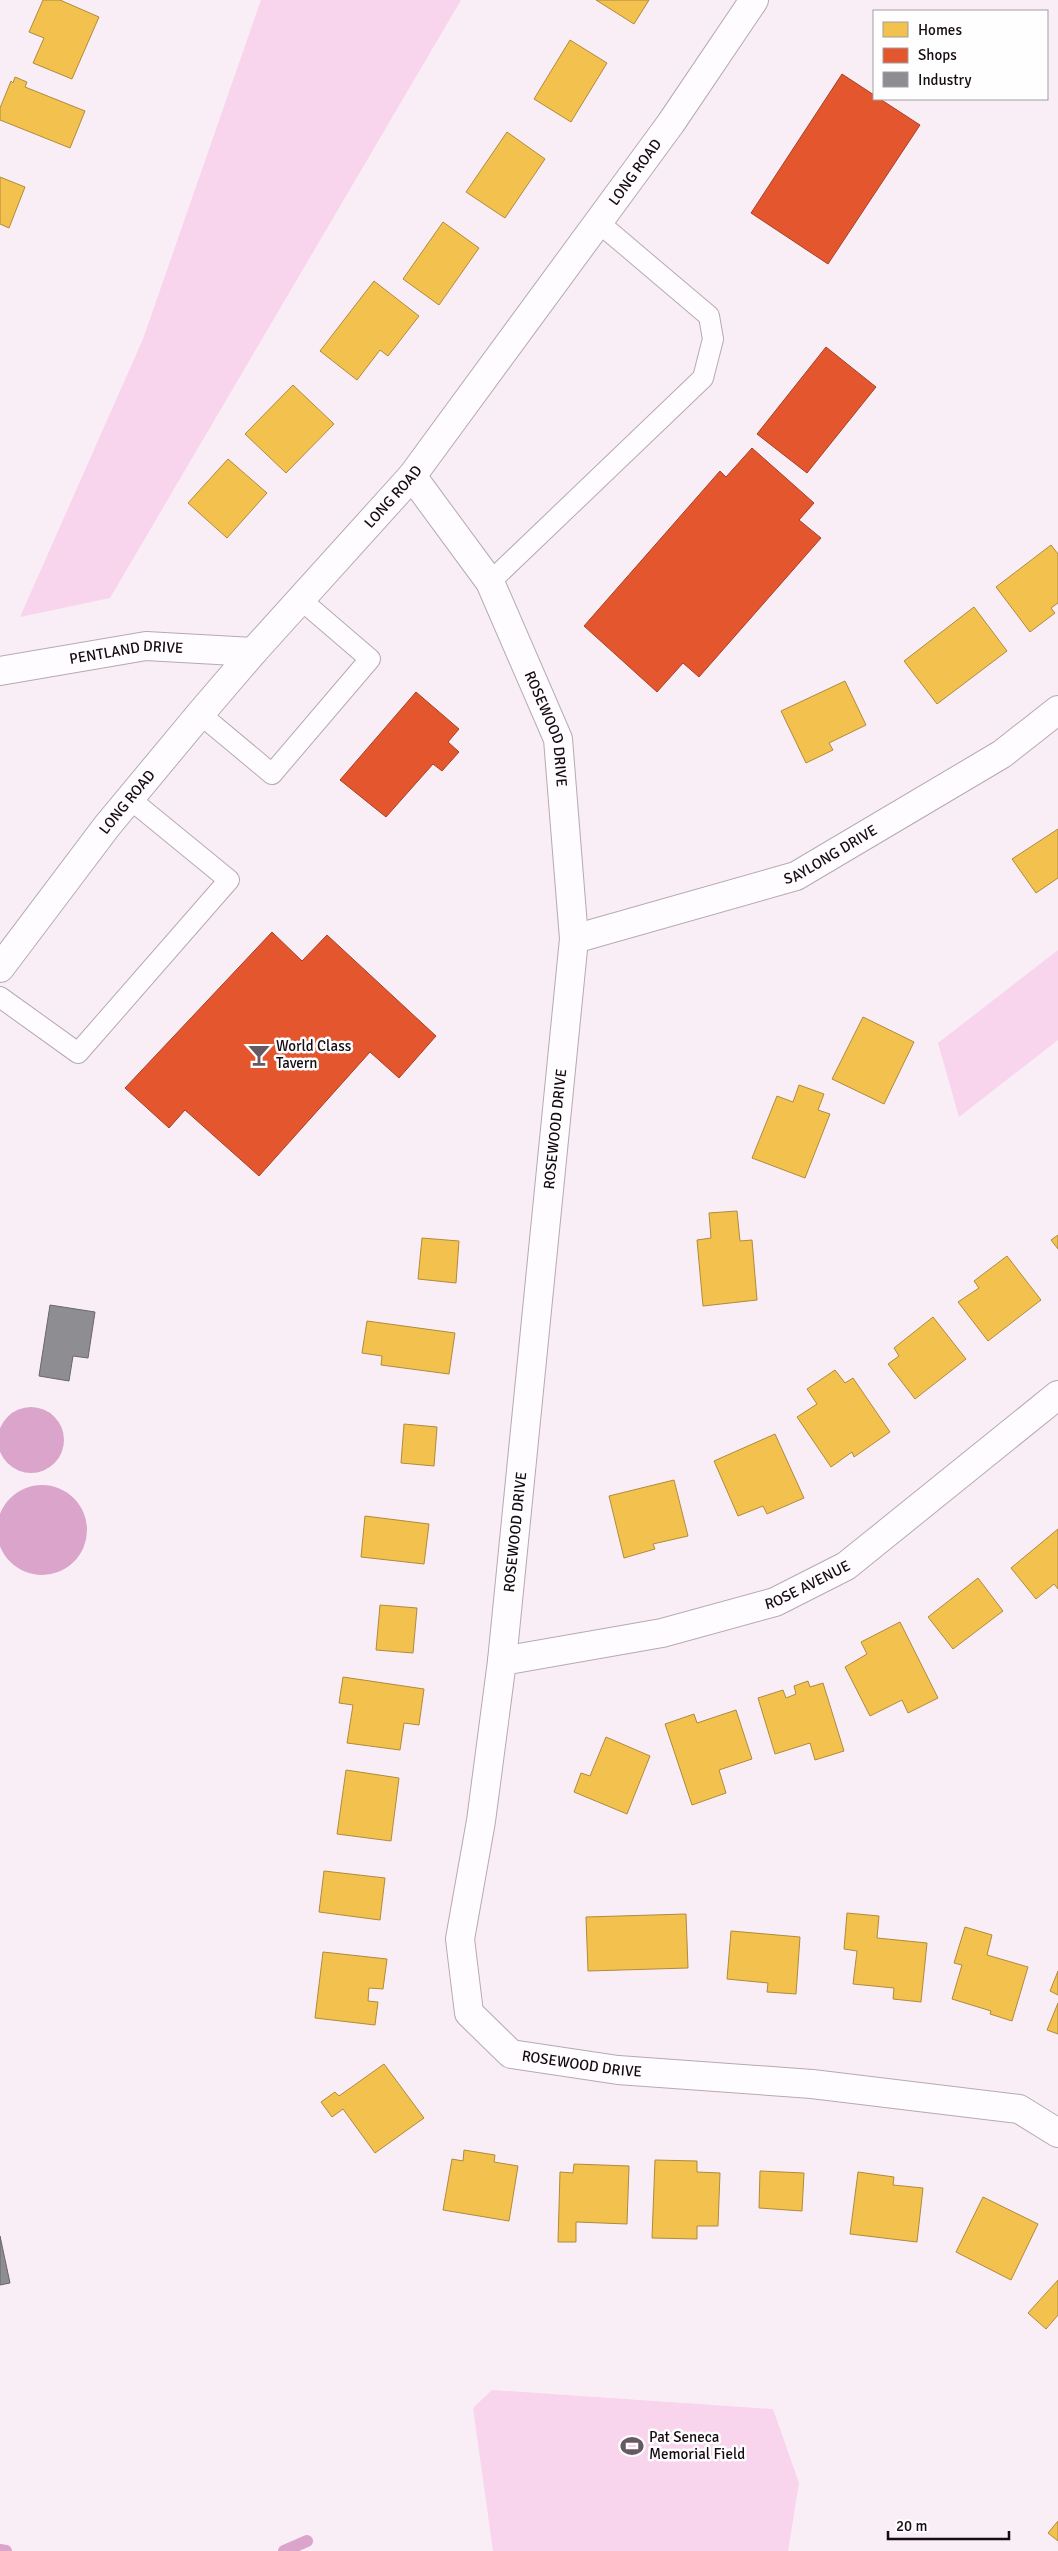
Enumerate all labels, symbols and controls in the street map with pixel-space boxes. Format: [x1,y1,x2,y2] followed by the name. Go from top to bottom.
[873,10,1048,100] legend
[918,21,962,39] text: Homes
[918,46,957,64] text: Shops
[918,71,971,89] text: Industry
[605,135,665,209] street label: LONG ROAD
[360,462,426,532] street label: LONG ROAD
[68,637,184,668] street label: PENTLAND DRIVE
[521,668,571,787] street label: ROSEWOOD DRIVE
[95,766,159,838] street label: LONG ROAD
[782,821,880,888] street label: SAYLONG DRIVE
[276,1037,352,1072] place label: World Class Tavern
[246,1042,272,1068] bar icon: World Class Tavern
[540,1068,570,1190] street label: ROSEWOOD DRIVE
[500,1471,530,1593] street label: ROSEWOOD DRIVE
[763,1556,853,1613] street label: ROSE AVENUE
[521,2047,643,2081] street label: ROSEWOOD DRIVE
[649,2428,745,2463] place label: Pat Seneca Memorial Field
[619,2433,645,2459] sports icon: Pat Seneca Memorial Field
[888,2508,1009,2540] scale bar
[896,2517,927,2535] text: 20 m

